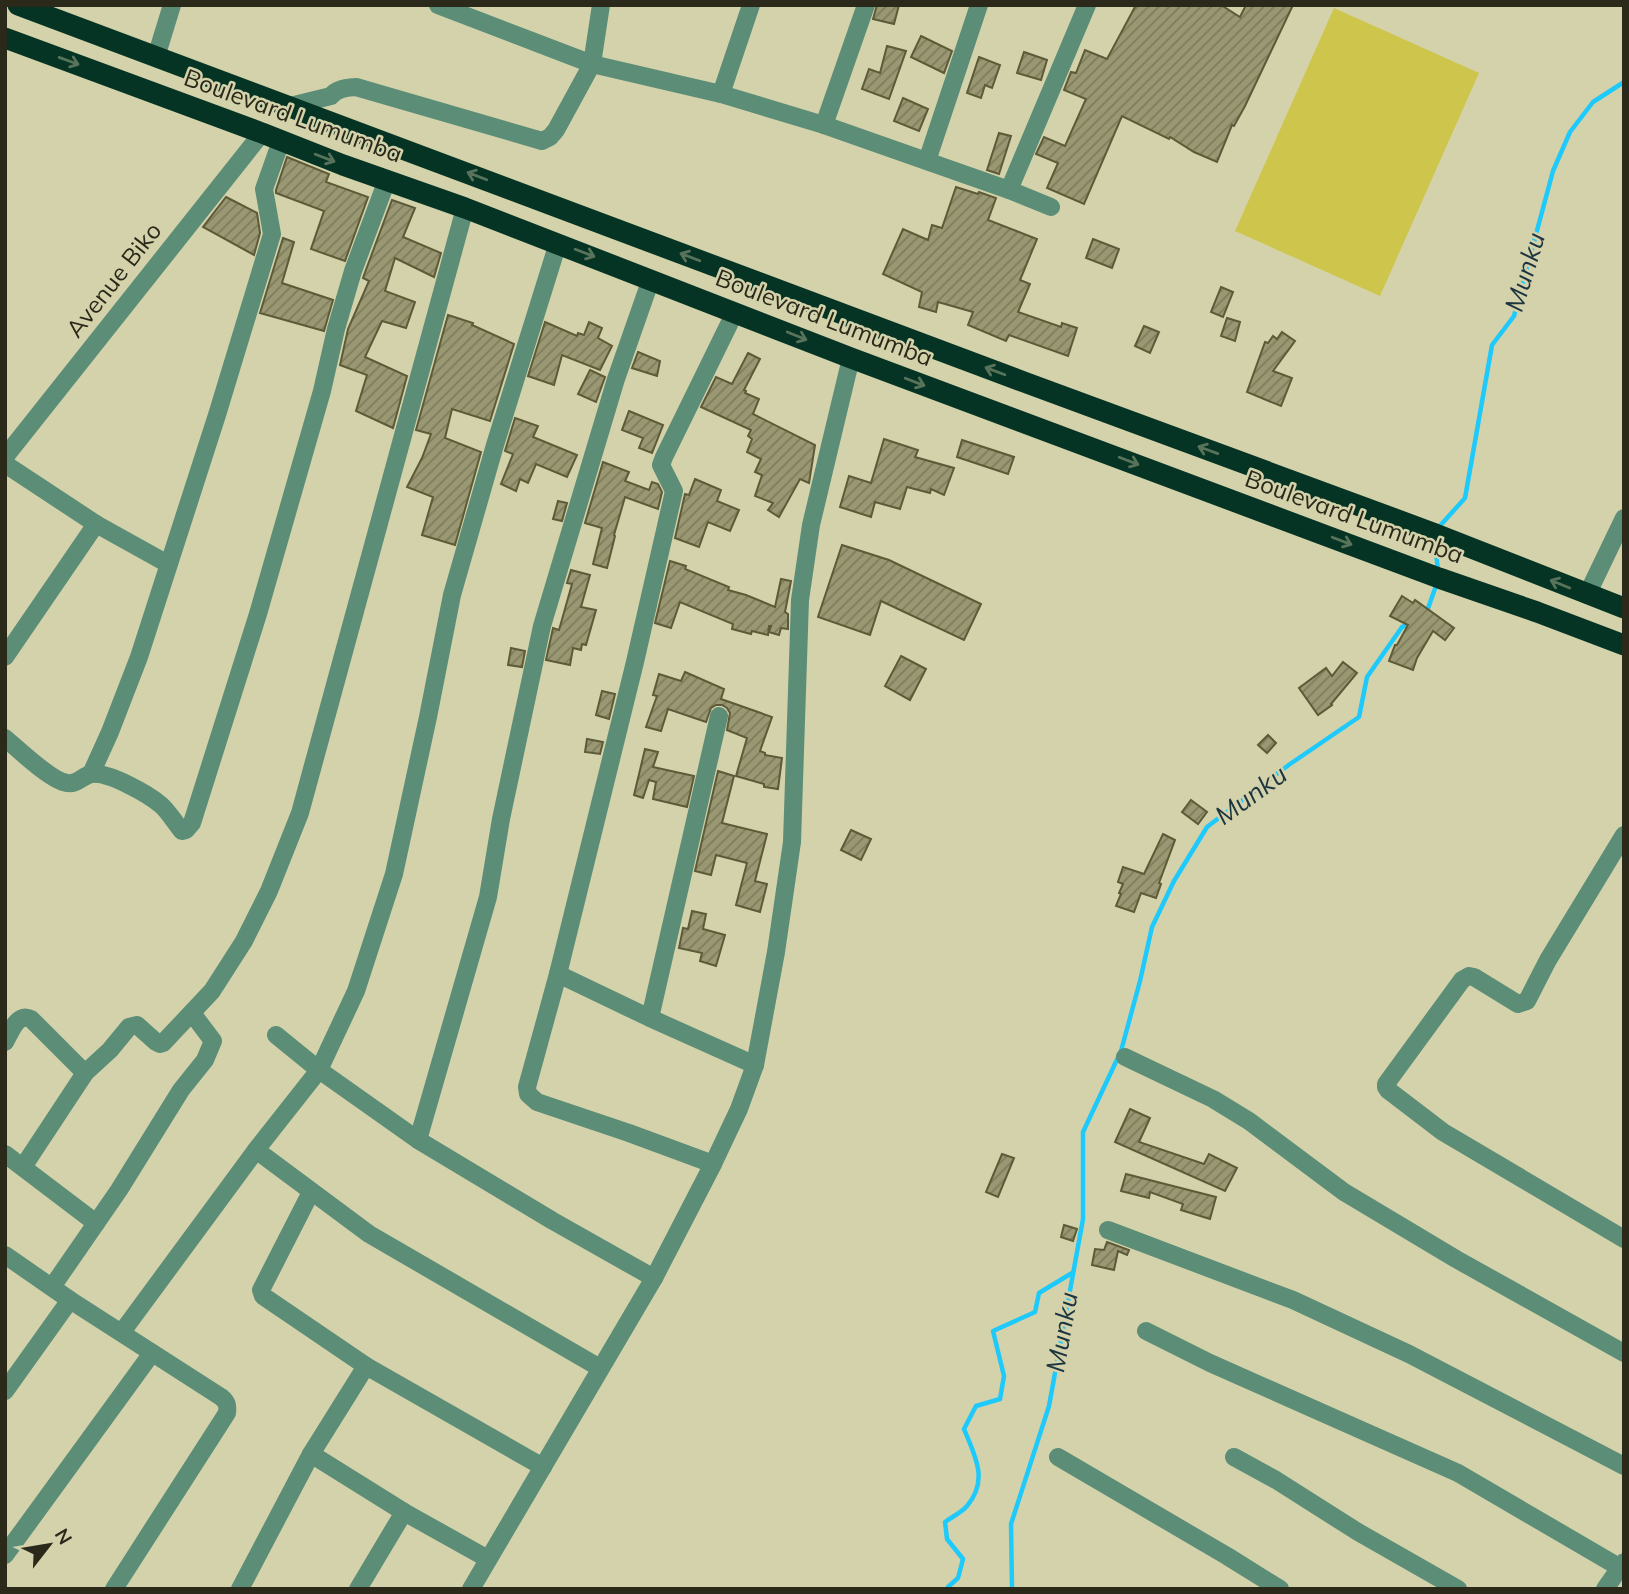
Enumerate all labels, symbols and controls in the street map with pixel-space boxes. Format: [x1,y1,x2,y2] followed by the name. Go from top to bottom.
[58,56,80,69] one-way arrow
[180,62,407,169] street label: Boulevard Lumumba
[314,152,336,165] one-way arrow
[467,169,489,182] one-way arrow
[59,216,167,343] street label: Avenue Biko
[1497,228,1552,315] water label: Munku
[574,248,595,261] one-way arrow
[680,249,702,262] one-way arrow
[712,262,937,372] street label: Boulevard Lumumba
[785,331,807,344] one-way arrow
[985,364,1007,376] one-way arrow
[904,376,926,389] one-way arrow
[1198,443,1220,455] one-way arrow
[1117,456,1139,469] one-way arrow
[1241,463,1468,570] street label: Boulevard Lumumba
[1330,536,1352,548] one-way arrow
[1550,576,1572,589] one-way arrow
[1208,757,1293,832] water label: Munku
[1038,1289,1085,1375] water label: Munku
[14,1510,84,1580] north arrow
[50,1524,78,1549] text: N

